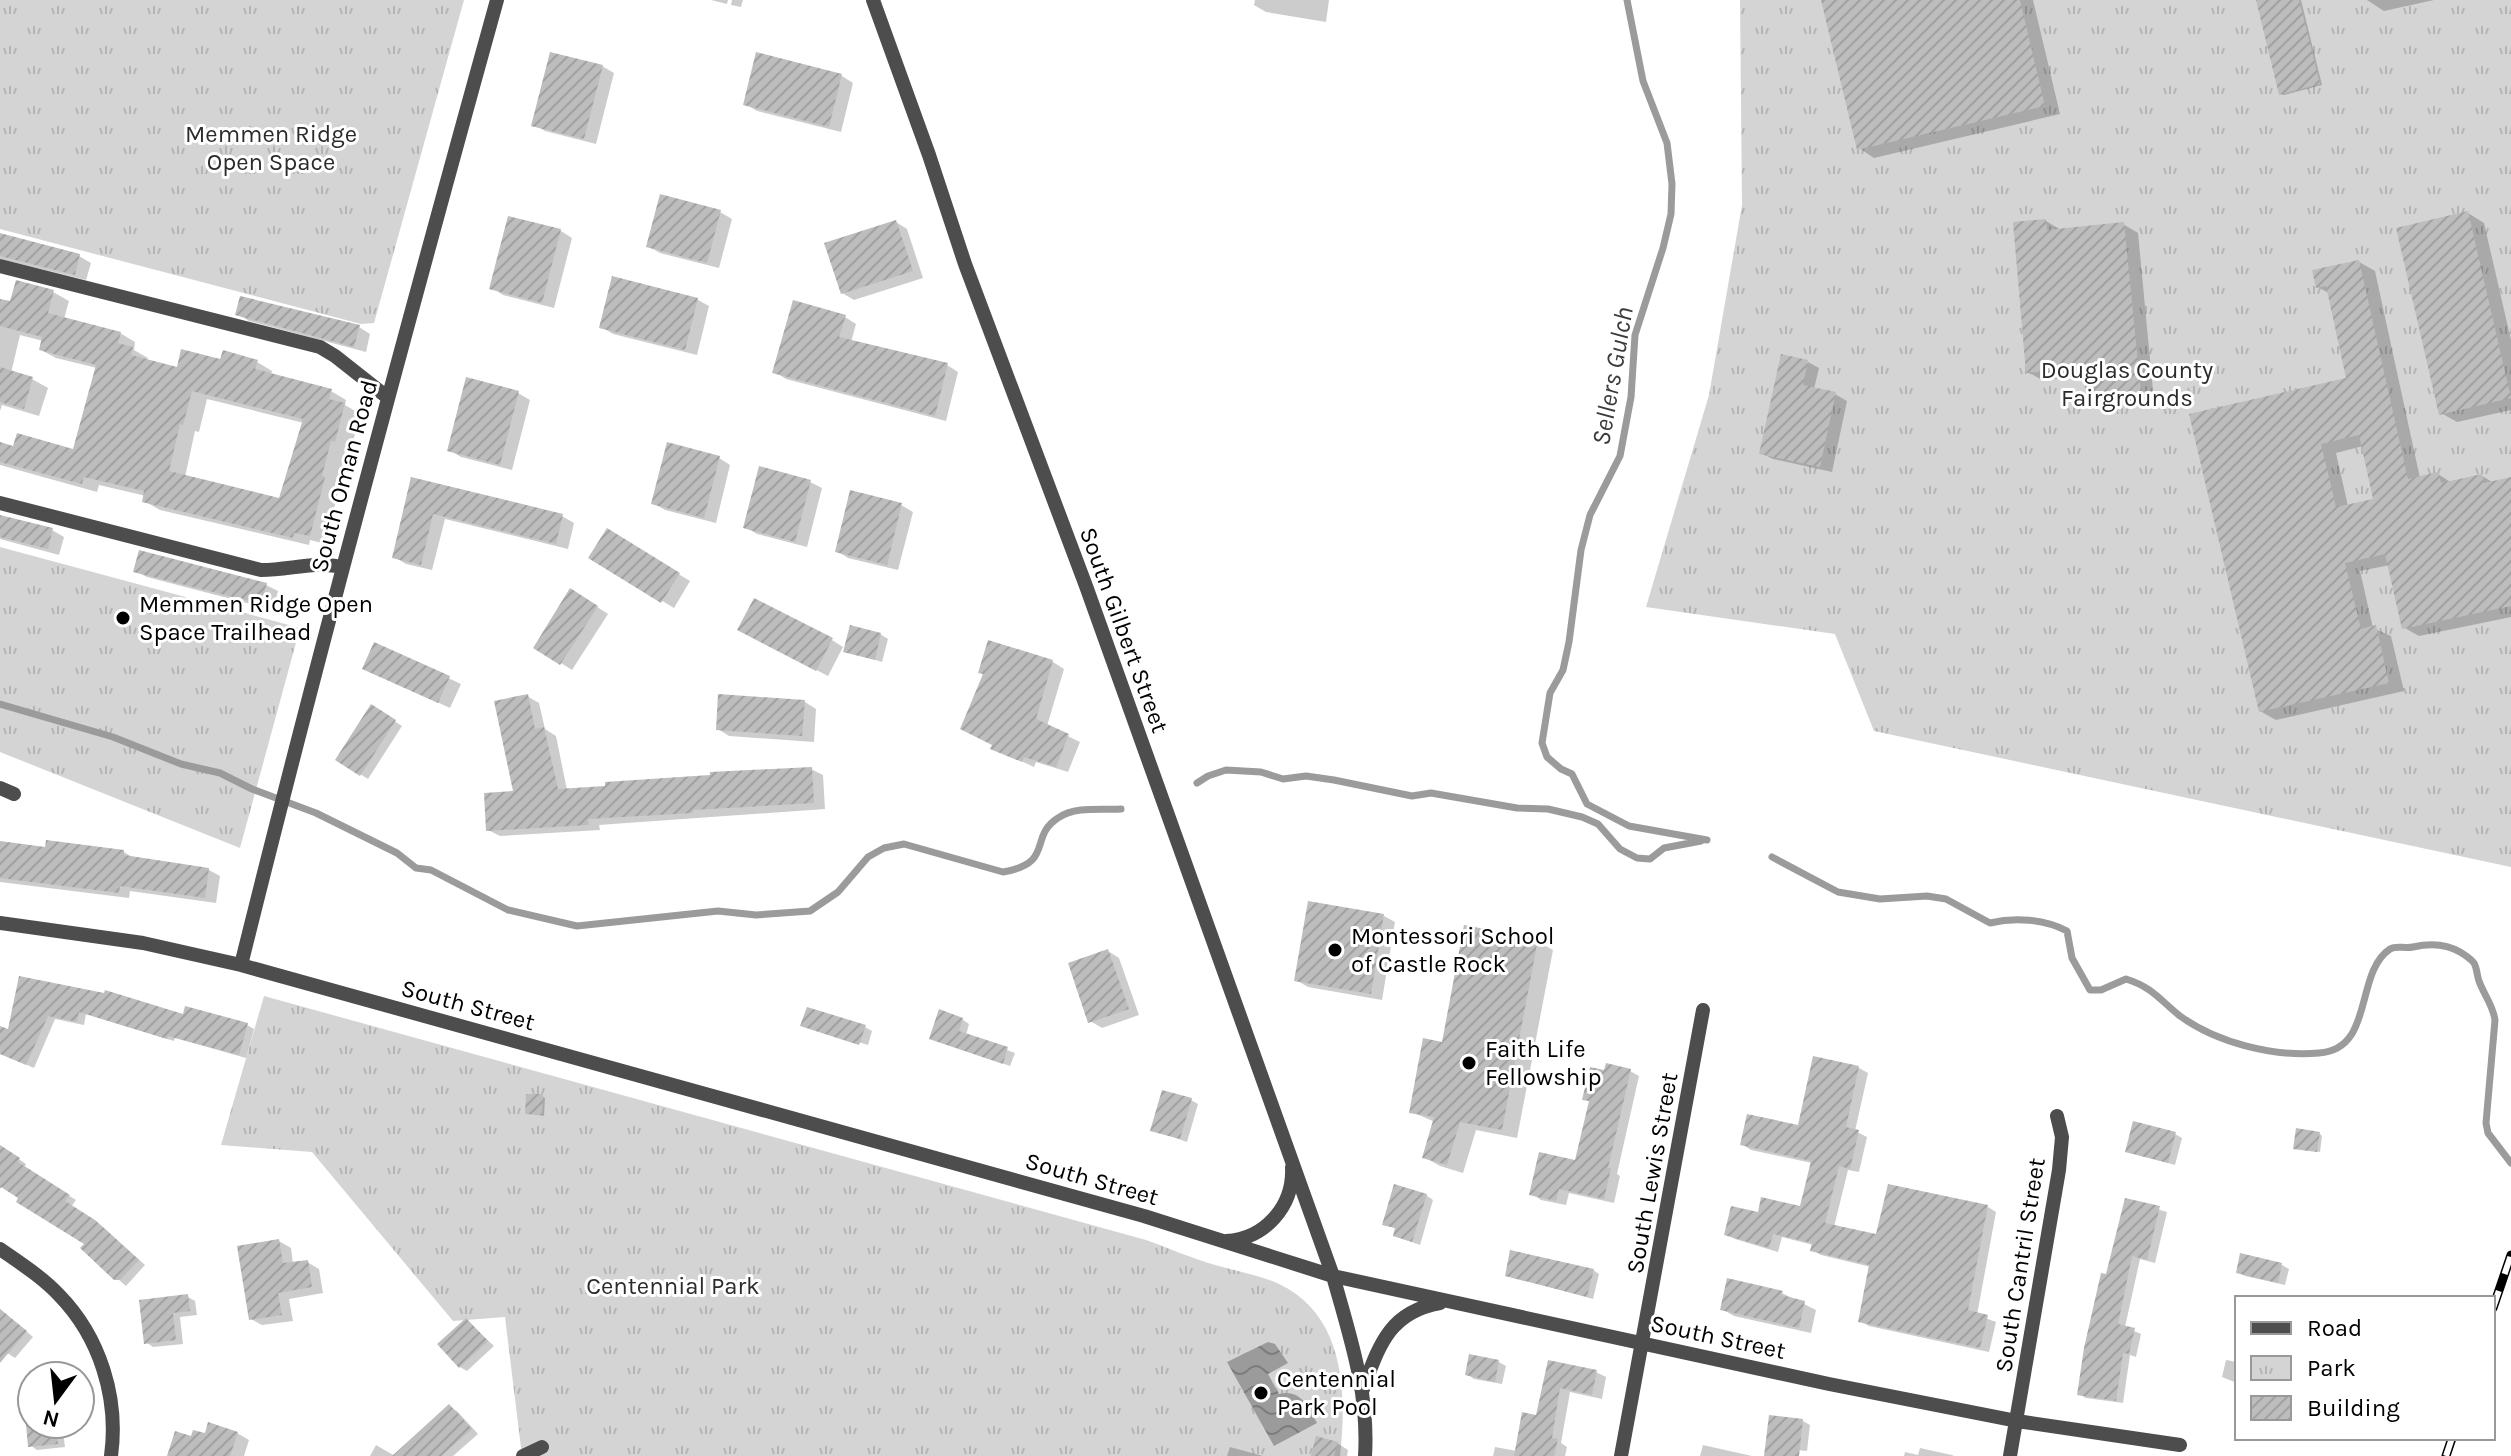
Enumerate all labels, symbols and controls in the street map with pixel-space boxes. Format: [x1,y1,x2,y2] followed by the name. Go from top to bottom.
[185,120,357,176] park label: Memmen Ridge Open Space
[1585,304,1640,448] water label: Sellers Gulch
[2041,356,2213,412] park label: Douglas County Fairgrounds
[305,377,383,575] street label: South Oman Road
[1074,523,1174,737] street label: South Gilbert Street
[139,590,373,646] place label: Memmen Ridge Open Space Trailhead
[114,609,132,627] marker: Memmen Ridge Open Space Trailhead
[1351,922,1554,978] place label: Montessori School of Castle Rock
[1326,941,1344,959] marker: Montessori School of Castle Rock
[398,974,538,1036] street label: South Street
[1485,1035,1601,1091] place label: Faith Life Fellowship
[1460,1054,1478,1072] marker: Faith Life Fellowship
[1621,1070,1683,1276] street label: South Lewis Street
[1022,1147,1162,1211] street label: South Street
[1989,1156,2051,1374] street label: South Cantril Street
[586,1272,760,1300] park label: Centennial Park
[2235,1296,2495,1440] legend
[1648,1309,1788,1365] street label: South Street
[2307,1314,2362,1342] text: Road
[2307,1354,2356,1382] text: Park
[16,1360,96,1440] north arrow
[1277,1365,1396,1421] place label: Centennial Park Pool
[1252,1384,1270,1402] marker: Centennial Park Pool
[2307,1394,2400,1422] text: Building
[40,1404,62,1433] text: N

